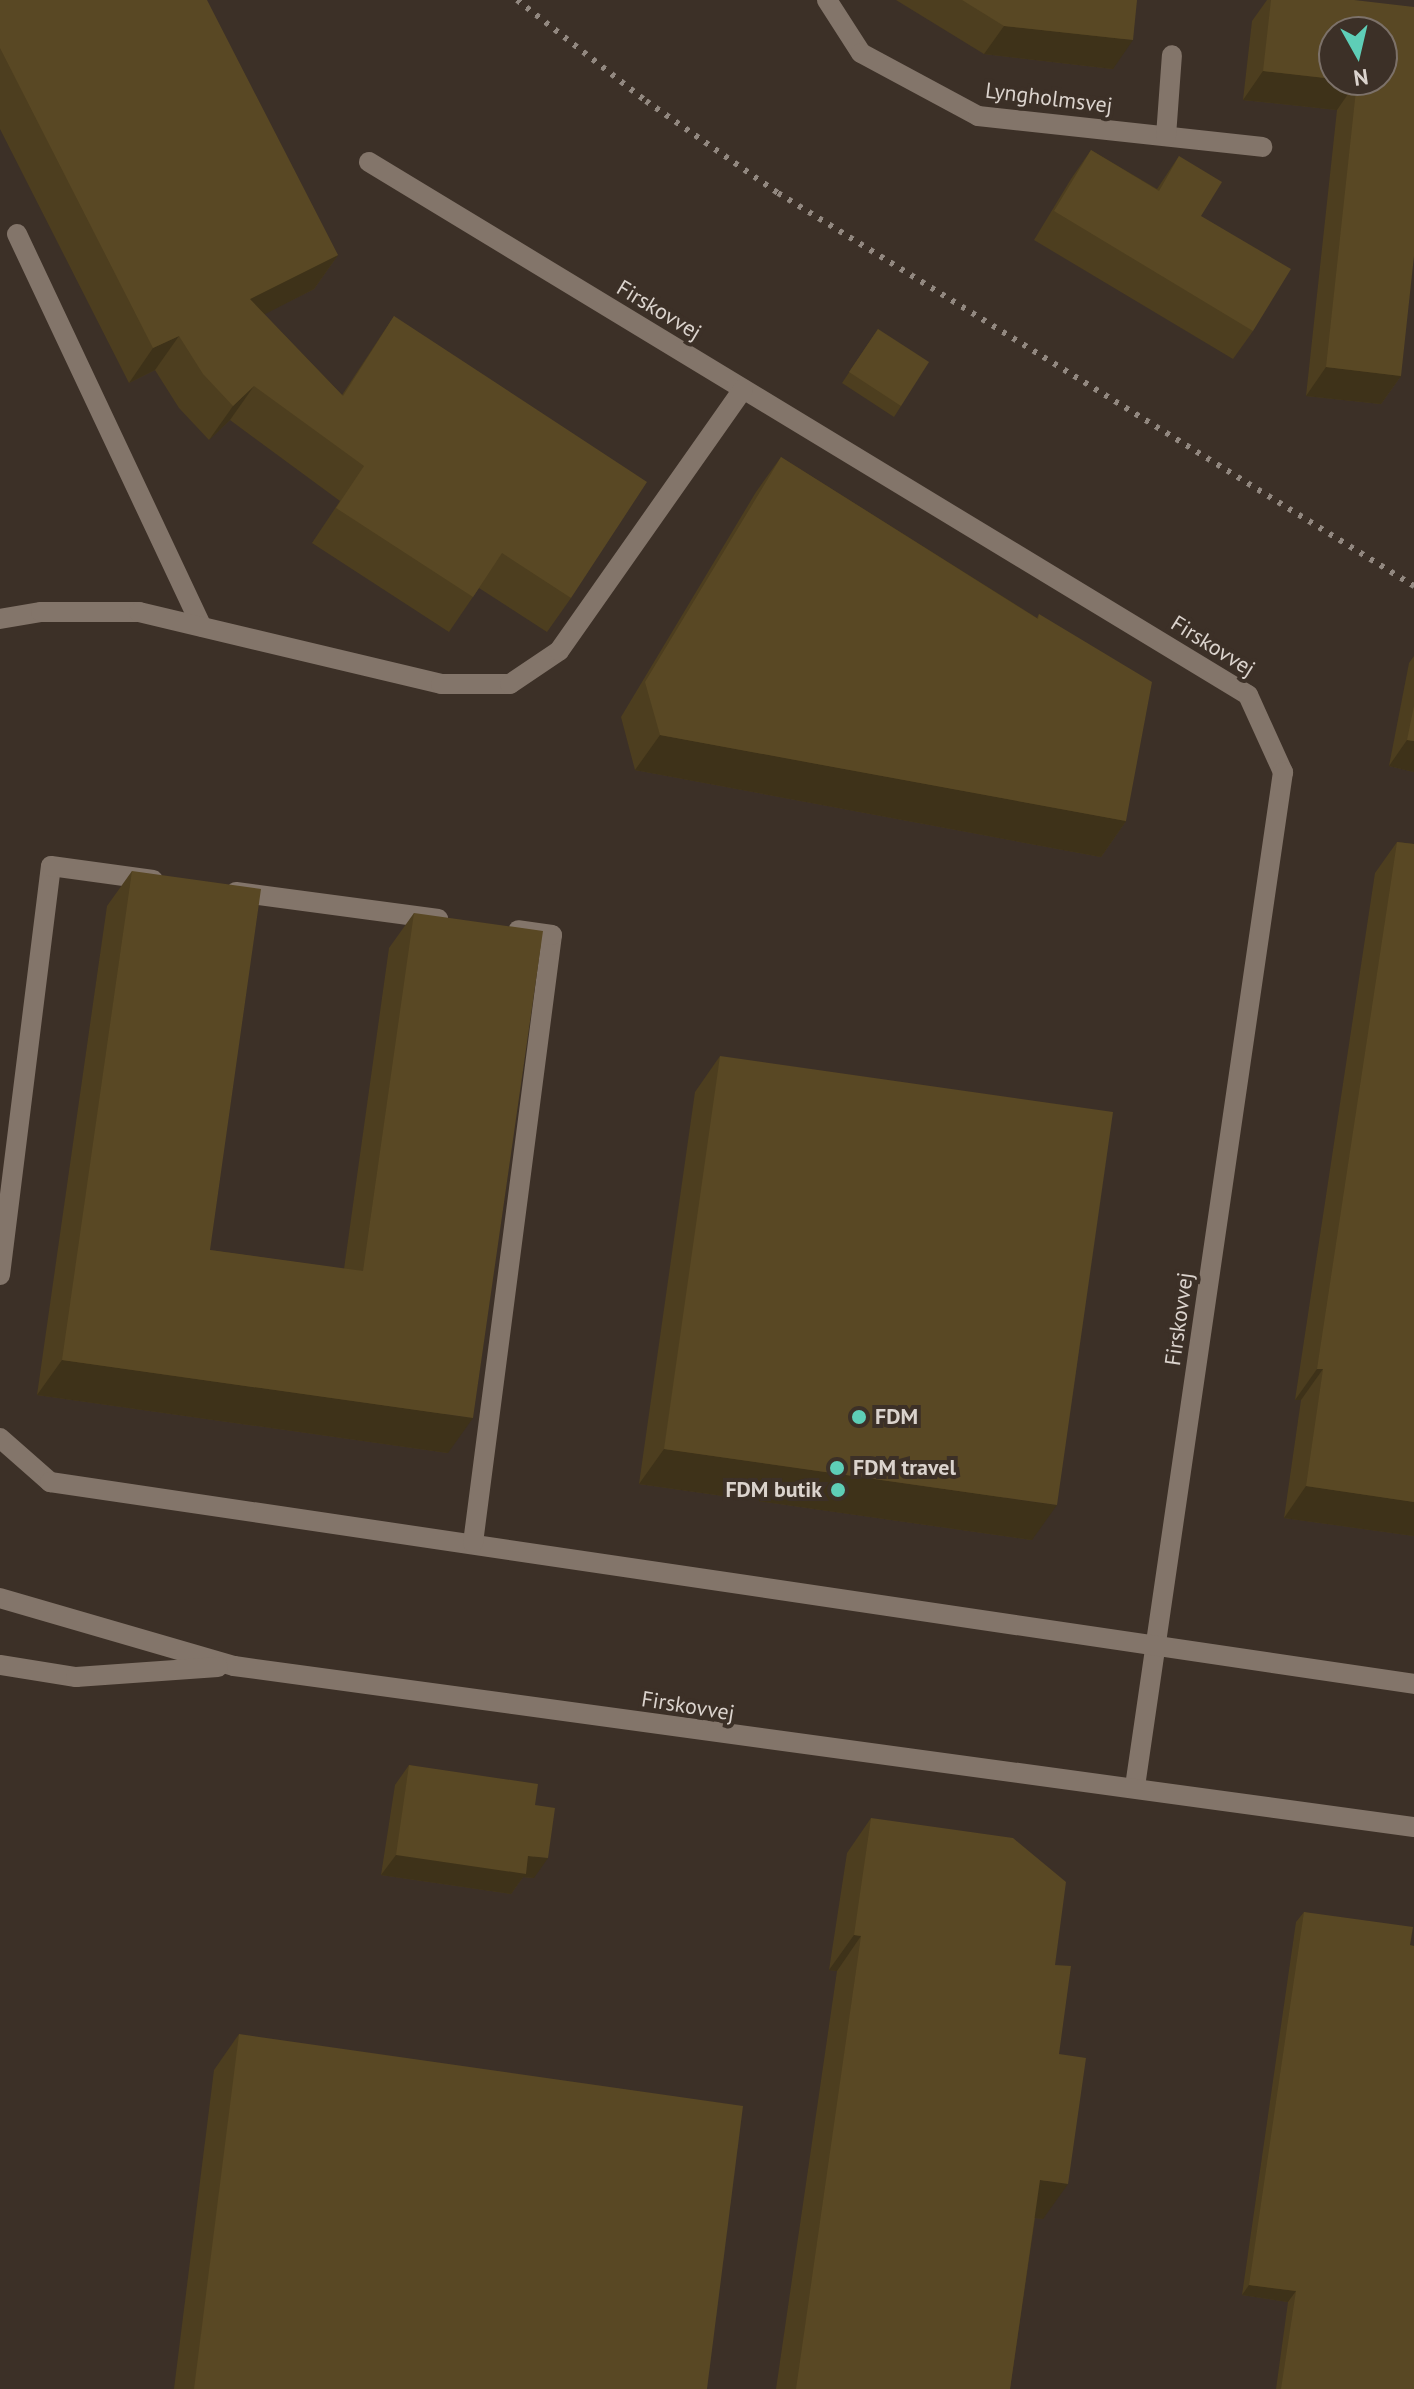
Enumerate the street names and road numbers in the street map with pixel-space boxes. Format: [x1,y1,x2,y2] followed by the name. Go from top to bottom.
[984,77,1114,119] street label: Lyngholmsvej
[612,274,706,346] street label: Firskovvej
[1166,610,1260,682] street label: Firskovvej
[1159,1271,1199,1367] street label: Firskovvej
[640,1686,736,1726] street label: Firskovvej

